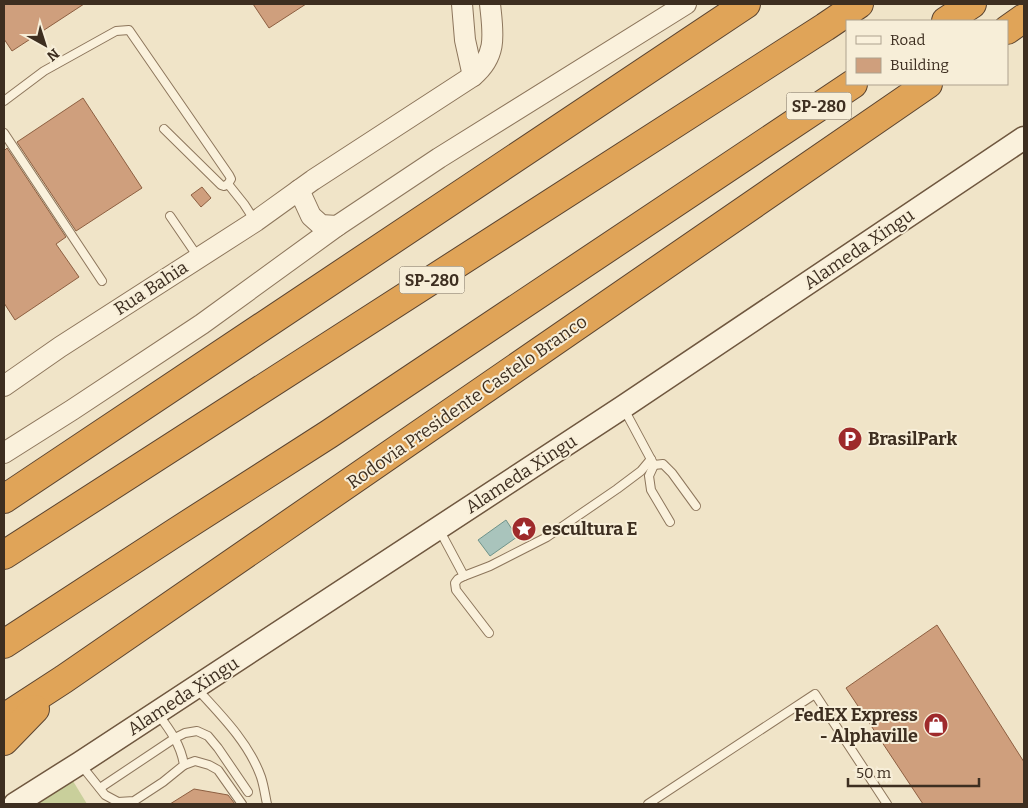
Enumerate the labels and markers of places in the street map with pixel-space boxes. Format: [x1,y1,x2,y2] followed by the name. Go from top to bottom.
[837,426,863,452] parking icon: BrasilPark
[868,428,957,450] place label: BrasilPark
[511,516,537,542] place icon: escultura E
[542,518,638,540] place label: escultura E
[794,704,918,747] place label: FedEX Express - Alphaville
[923,712,949,738] shop icon: FedEX Express - Alphaville

